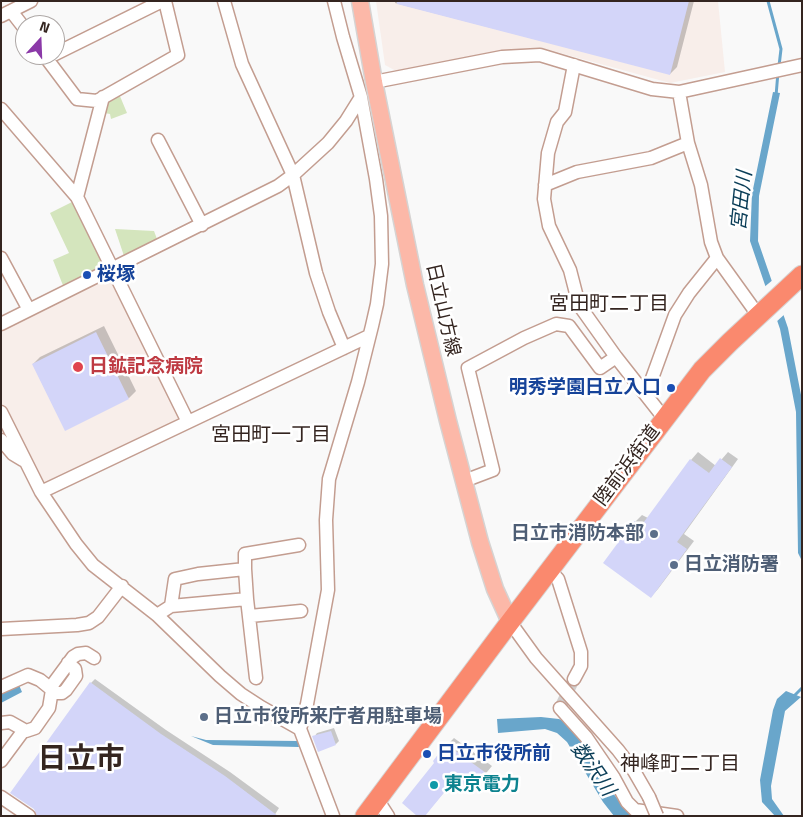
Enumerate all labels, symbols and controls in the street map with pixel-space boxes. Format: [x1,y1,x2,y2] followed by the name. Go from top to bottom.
[15,15,65,65] north arrow
[37,15,53,38] text: N
[728,170,758,232] water label: 宮田川
[420,261,464,359] street label: 日立山方線
[97,264,135,286] place label: 桜塚
[81,269,93,281] marker: 桜塚
[549,293,669,317] district label: 宮田町二丁目
[89,356,203,378] place label: 日鉱記念病院
[71,360,85,374] marker: 日鉱記念病院
[509,377,661,399] place label: 明秀学園日立入口
[665,382,677,394] marker: 明秀学園日立入口
[590,421,666,511] street label: 陸前浜街道
[211,424,331,448] district label: 宮田町一丁目
[511,523,644,545] place label: 日立市消防本部
[648,528,660,540] marker: 日立市消防本部
[684,554,779,576] place label: 日立消防署
[668,559,680,571] marker: 日立消防署
[214,706,442,728] place label: 日立市役所来庁者用駐車場
[198,711,210,723] marker: 日立市役所来庁者用駐車場
[565,739,619,801] water label: 数沢川
[437,743,551,765] place label: 日立市役所前
[38,744,124,778] district label: 日立市
[421,748,433,760] marker: 日立市役所前
[620,753,740,777] district label: 神峰町二丁目
[444,774,520,796] place label: 東京電力
[428,779,440,791] marker: 東京電力

